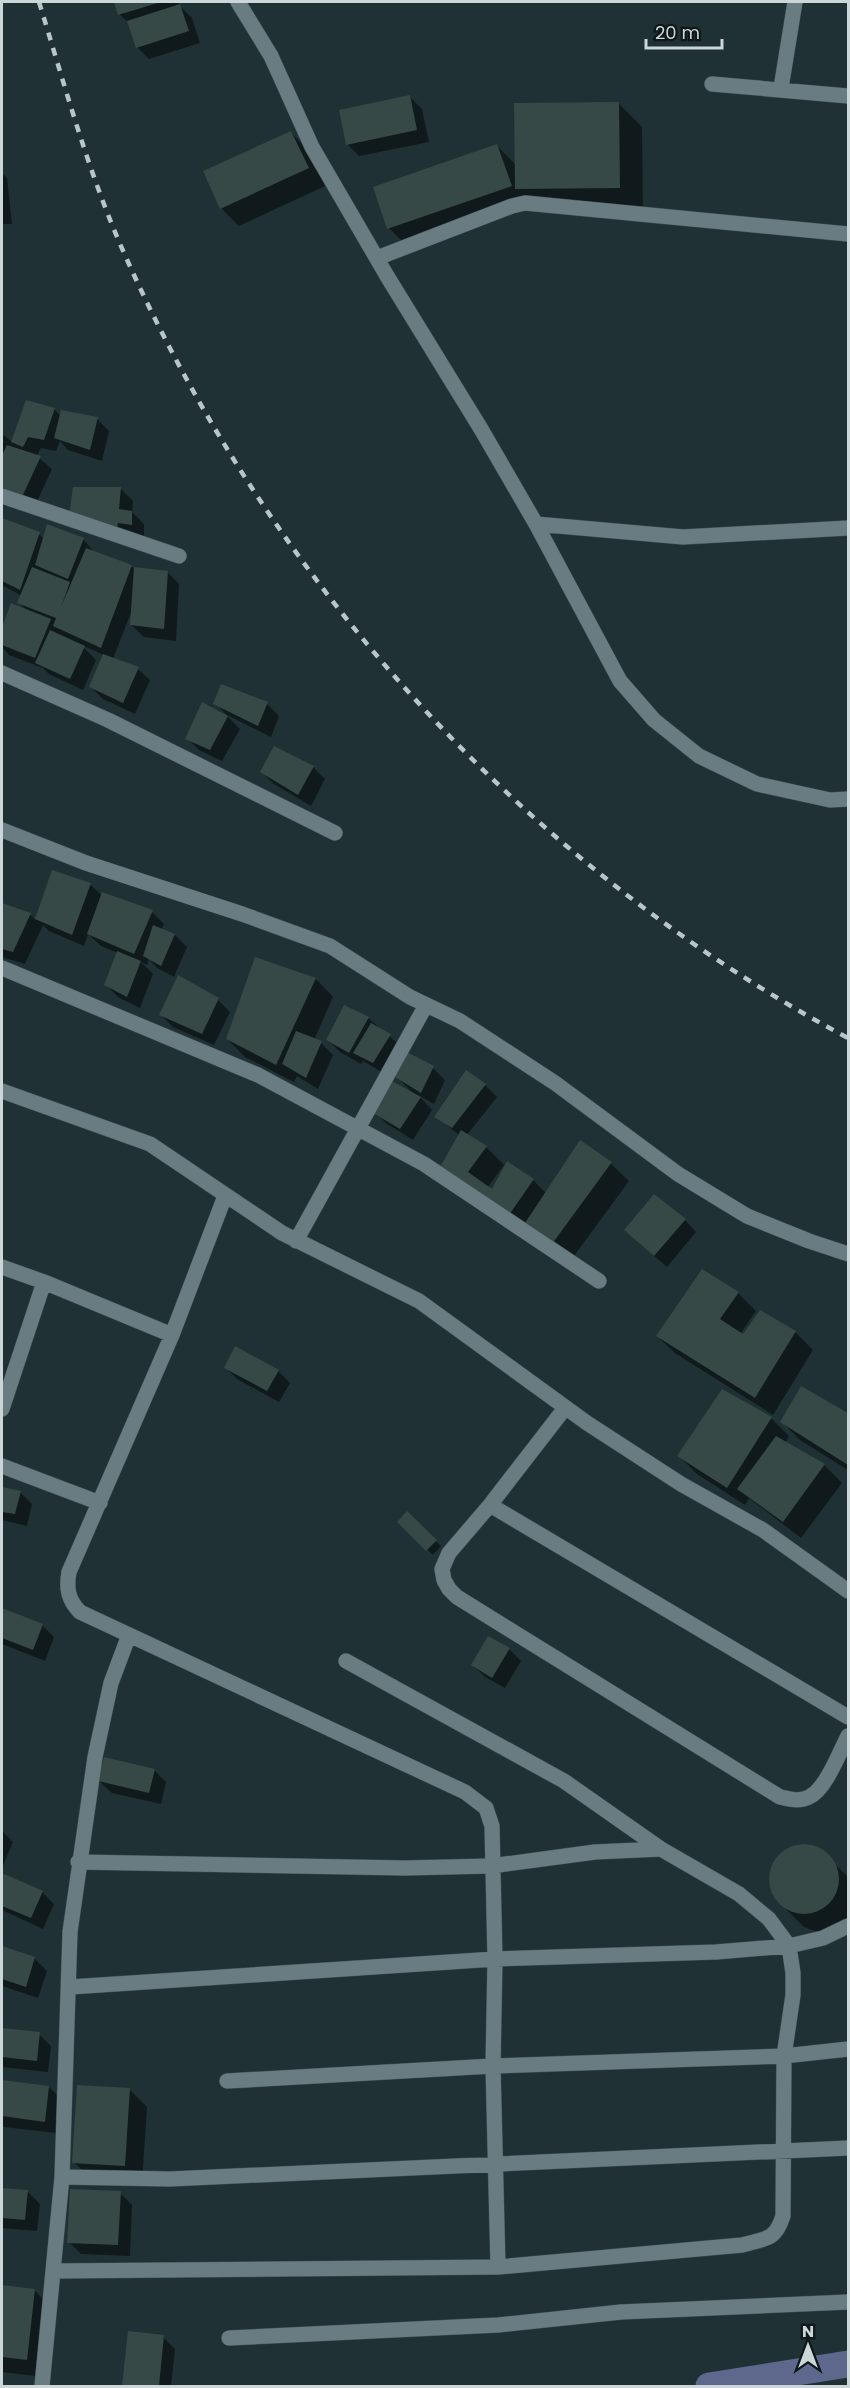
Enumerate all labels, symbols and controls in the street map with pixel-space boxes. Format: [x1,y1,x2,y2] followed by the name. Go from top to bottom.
[646,12,722,50] scale bar
[655,20,700,45] text: 20 m
[778,2316,838,2376] north arrow
[802,2320,814,2343] text: N

